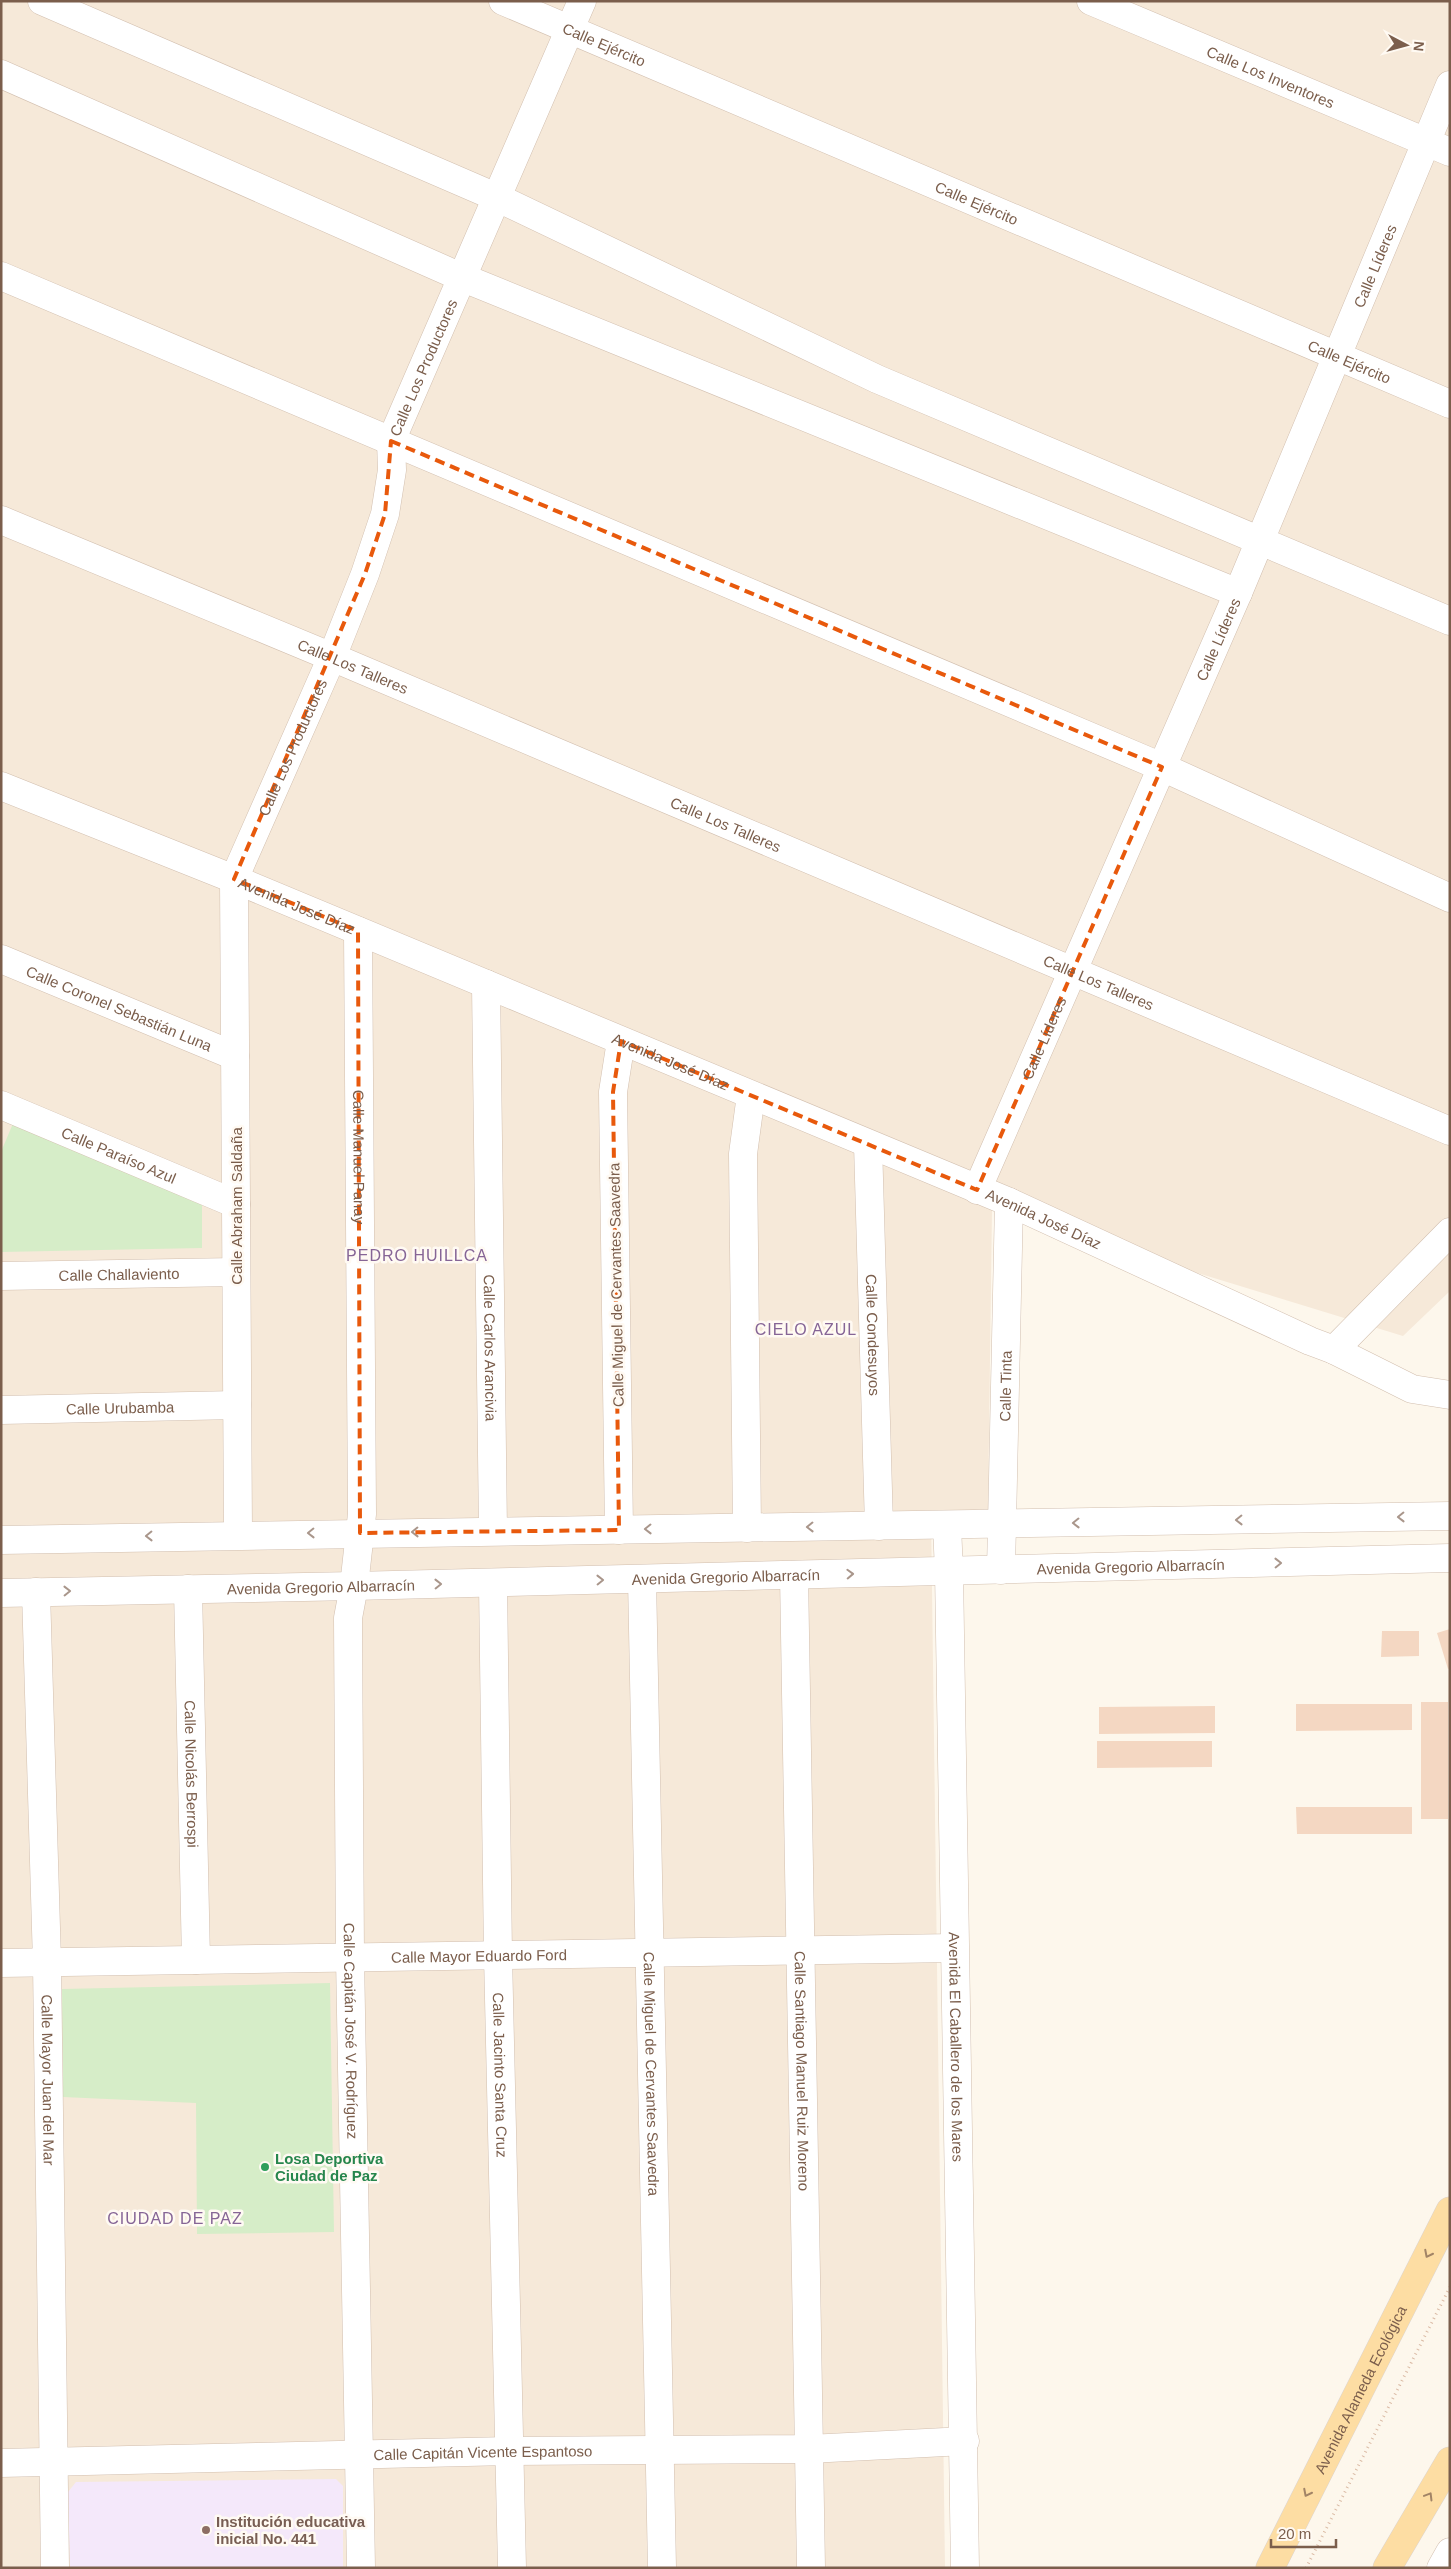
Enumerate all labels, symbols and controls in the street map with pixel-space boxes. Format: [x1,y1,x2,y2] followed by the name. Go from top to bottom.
[560,19,648,69] street label: Calle Ejército
[1381,20,1431,70] north arrow
[1410,40,1427,52] text: N
[1204,42,1337,111] street label: Calle Los Inventores
[933,178,1021,228] street label: Calle Ejército
[1350,222,1399,310] street label: Calle Líderes
[386,296,460,439] street label: Calle Los Productores
[1306,336,1394,386] street label: Calle Ejército
[1192,595,1243,683] street label: Calle Líderes
[295,635,411,697] street label: Calle Los Talleres
[255,676,330,818] street label: Calle Los Productores
[668,793,784,855] street label: Calle Los Talleres
[236,873,358,937] street label: Avenida José Díaz
[1041,951,1156,1013] street label: Calle Los Talleres
[24,962,215,1054] street label: Calle Coronel Sebastián Luna
[1018,994,1069,1082] street label: Calle Líderes
[610,1029,732,1093] street label: Avenida José Díaz
[351,1090,369,1225] street label: Calle Manuel Panay
[59,1123,179,1186] street label: Calle Paraíso Azul
[228,1127,245,1285] street label: Calle Abraham Saldaña
[605,1162,627,1407] street label: Calle Miguel de Cervantes Saavedra
[984,1185,1104,1252] street label: Avenida José Díaz
[346,1247,488,1264] district label: PEDRO HUILLCA
[58,1264,180,1284] street label: Calle Challaviento
[481,1274,500,1422] street label: Calle Carlos Arancivia
[863,1274,884,1396] street label: Calle Condesuyos
[755,1321,857,1338] district label: CIELO AZUL
[996,1350,1014,1422] street label: Calle Tinta
[66,1398,175,1417] street label: Calle Urubamba
[1397,1512,1404,1522] one-way arrow
[1234,1515,1242,1525] one-way arrow
[1072,1518,1080,1528] one-way arrow
[806,1522,814,1532] one-way arrow
[644,1524,652,1535] one-way arrow
[411,1527,419,1537] one-way arrow
[307,1528,314,1538] one-way arrow
[144,1531,152,1541] one-way arrow
[1036,1555,1225,1577] street label: Avenida Gregorio Albarracín
[1274,1558,1282,1568] one-way arrow
[631,1566,820,1587] street label: Avenida Gregorio Albarracín
[847,1569,855,1579] one-way arrow
[597,1575,605,1586] one-way arrow
[227,1576,415,1597] street label: Avenida Gregorio Albarracín
[434,1579,442,1589] one-way arrow
[64,1586,72,1597] one-way arrow
[182,1700,202,1848] street label: Calle Nicolás Berrospi
[341,1923,362,2139] street label: Calle Capitán José V. Rodríguez
[946,1932,967,2162] street label: Avenida El Caballero de los Mares
[391,1946,567,1965] street label: Calle Mayor Eduardo Ford
[792,1951,813,2191] street label: Calle Santiago Manuel Ruiz Moreno
[641,1952,663,2197] street label: Calle Miguel de Cervantes Saavedra
[490,1992,511,2158] street label: Calle Jacinto Santa Cruz
[39,1994,58,2165] street label: Calle Mayor Juan del Mar
[275,2150,384,2184] place label: Losa Deportiva Ciudad de Paz
[259,2161,271,2173] marker: Losa Deportiva Ciudad de Paz
[107,2210,243,2227] district label: CIUDAD DE PAZ
[1424,2249,1434,2258] one-way arrow
[1311,2302,1410,2476] street label: Avenida Alameda Ecológica
[373,2442,592,2463] street label: Calle Capitán Vicente Espantoso
[1303,2488,1313,2497] one-way arrow
[1423,2492,1433,2501] one-way arrow
[216,2513,366,2547] place label: Institución educativa inicial No. 441
[1271,2516,1336,2548] scale bar
[200,2524,212,2536] marker: Institución educativa inicial No. 441
[1278,2525,1311,2542] text: 20 m

